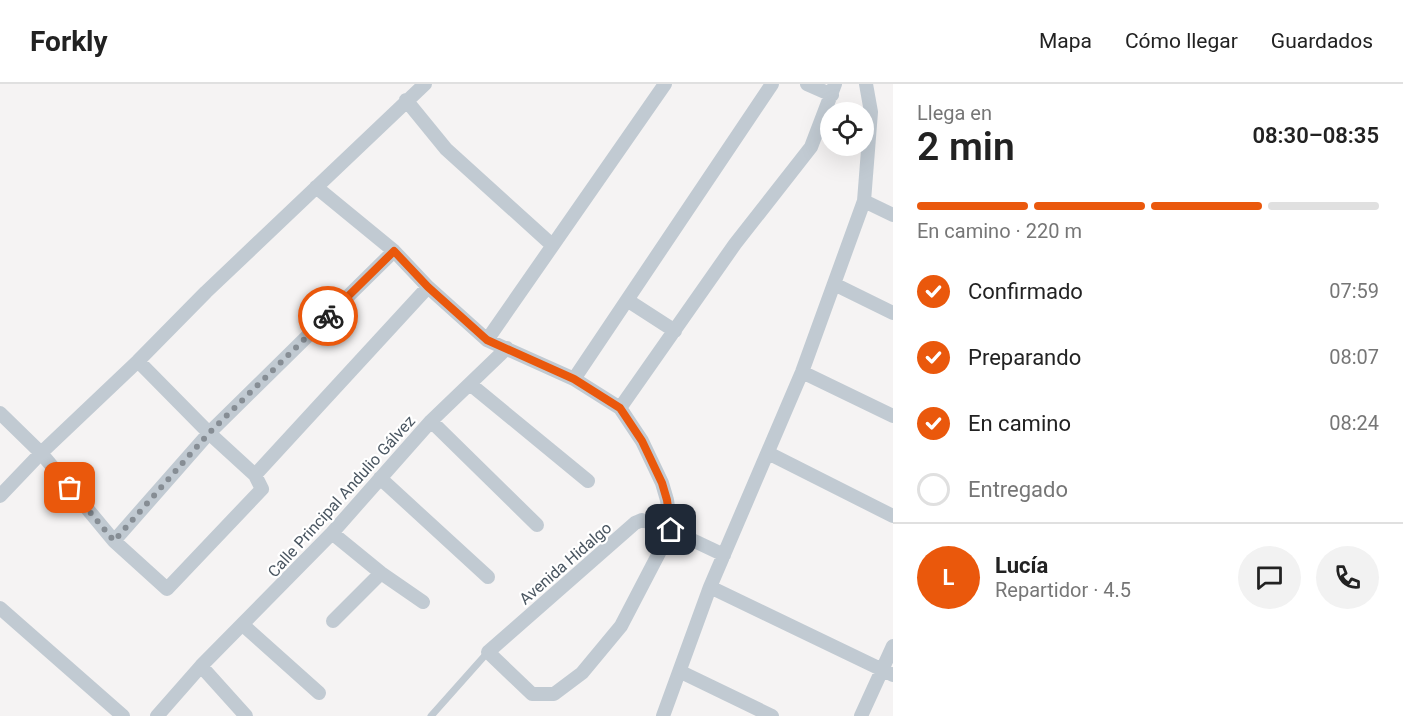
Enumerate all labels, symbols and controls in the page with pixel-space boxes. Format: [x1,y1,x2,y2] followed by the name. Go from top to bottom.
[30,25,108,58] text: Forkly
[1039,29,1092,53] text: Mapa
[1125,29,1238,53] text: Cómo llegar
[1271,29,1373,53] text: Guardados
[917,101,992,125] text: Llega en
[820,102,874,156] map controls
[820,102,874,156] button: locate
[1252,123,1379,148] text: 08:30–08:35
[917,124,1015,170] text: 2 min
[917,219,1082,243] text: En camino · 220 m
[917,275,950,308] icon: check
[968,279,1083,304] text: Confirmado
[1329,279,1379,303] text: 07:59
[298,286,358,346] courier
[312,300,345,333] icon: bike
[917,341,950,374] icon: check
[968,345,1081,370] text: Preparando
[1329,345,1379,369] text: 08:07
[917,407,950,440] icon: check
[968,411,1071,436] text: En camino
[1329,411,1379,435] text: 08:24
[264,412,419,581] street label: Calle Principal Andulio Gálvez
[44,462,95,513] pin
[53,471,86,504] icon: bag
[968,477,1068,502] text: Entregado
[645,504,696,555] pin
[654,513,687,546] icon: home
[515,518,615,608] street label: Avenida Hidalgo
[1238,546,1301,609] button: chat
[1316,546,1379,609] button: phone
[995,553,1048,578] text: Lucía
[943,565,954,590] text: L
[995,578,1131,602] text: Repartidor · 4.5

